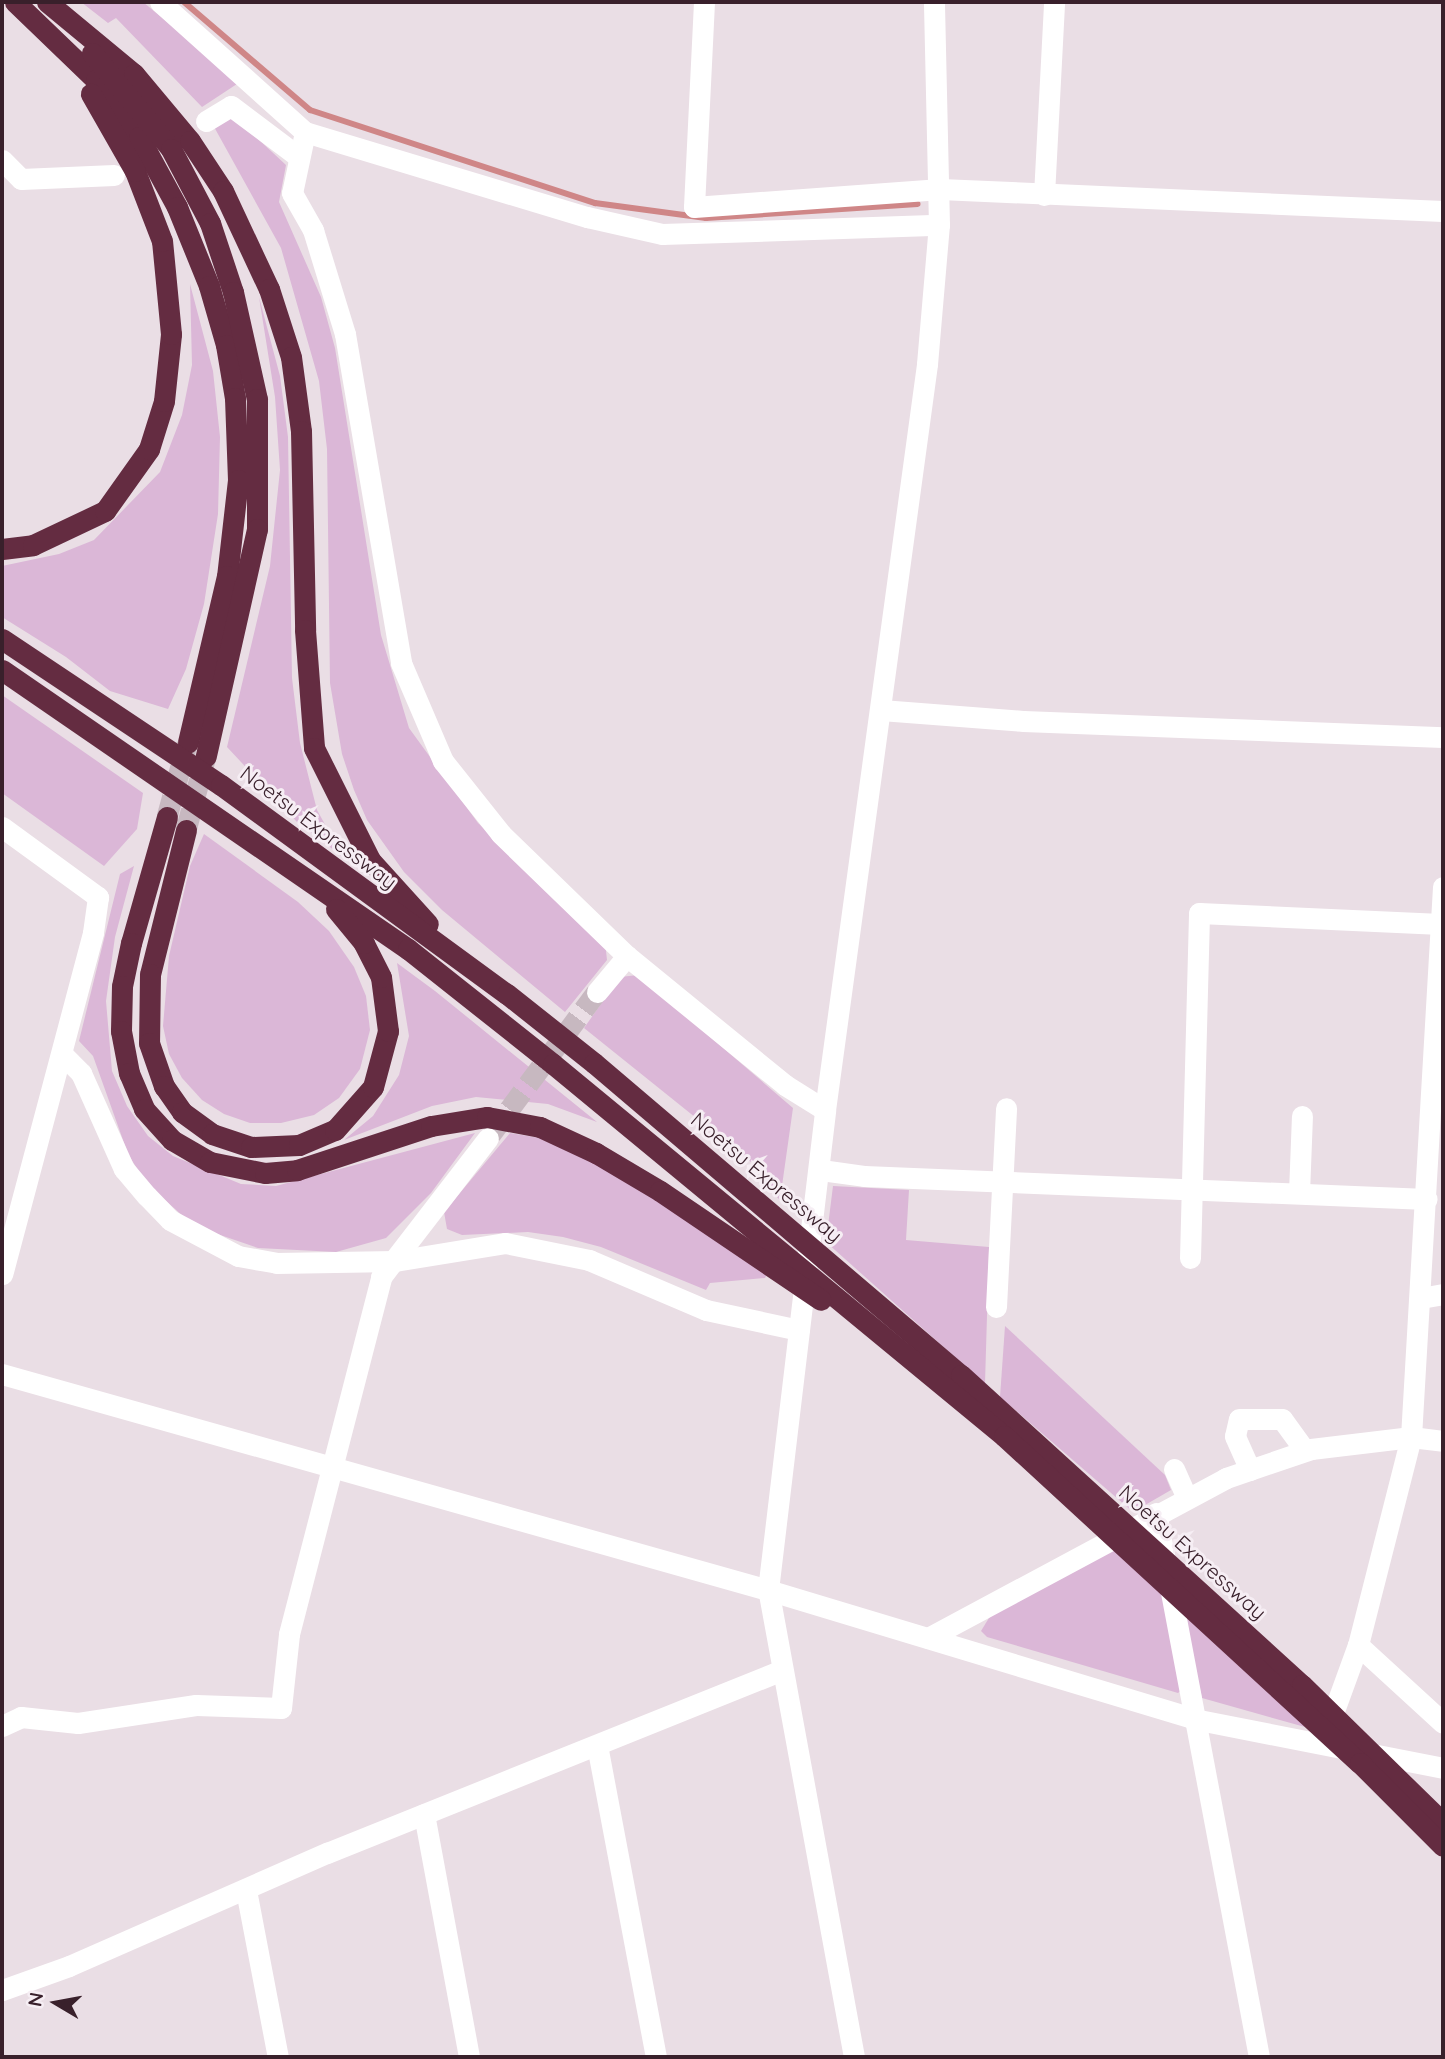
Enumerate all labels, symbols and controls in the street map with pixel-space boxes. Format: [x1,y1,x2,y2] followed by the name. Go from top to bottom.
[236,760,402,894] street label: Noetsu Expressway
[686,1106,848,1248] street label: Noetsu Expressway
[1114,1479,1272,1625] street label: Noetsu Expressway
[21,1968,91,2038] north arrow
[22,1990,48,2008] text: N

